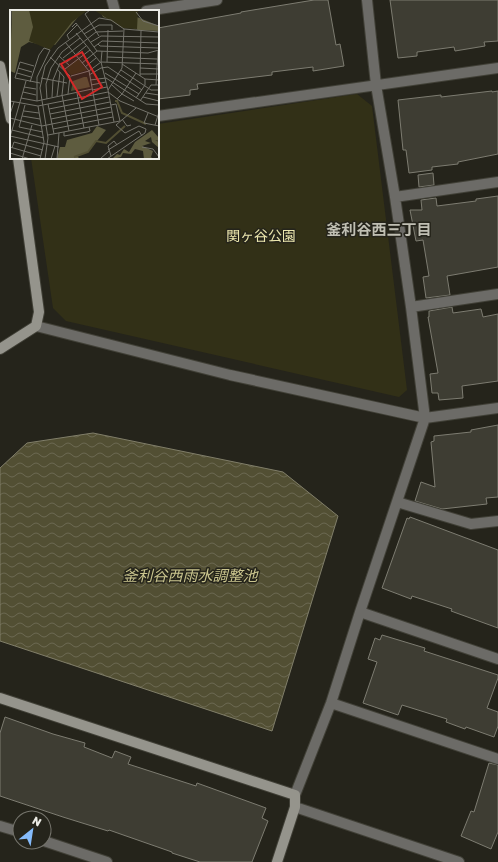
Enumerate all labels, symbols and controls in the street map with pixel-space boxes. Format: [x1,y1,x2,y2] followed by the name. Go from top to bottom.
[10,10,159,159] inset map
[326,220,432,238] district label: 釜利谷西三丁目
[226,227,296,244] park label: 関ヶ谷公園
[122,566,259,584] water label: 釜利谷西雨水調整池
[12,810,52,850] north arrow
[30,813,44,829] text: N

